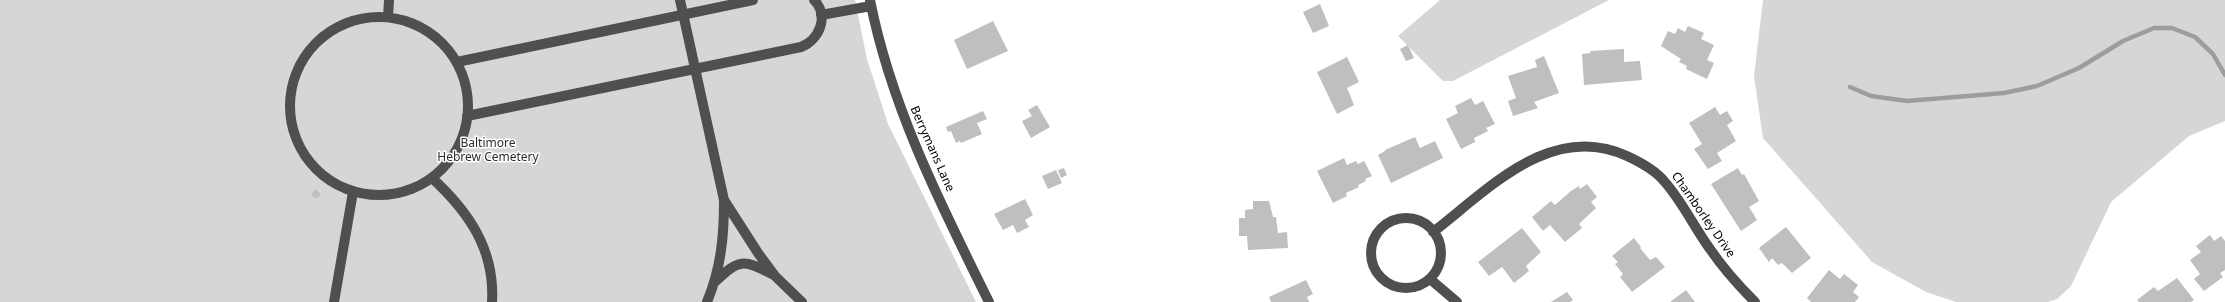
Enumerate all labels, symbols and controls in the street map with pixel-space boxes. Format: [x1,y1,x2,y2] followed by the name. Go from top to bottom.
[907,104,957,194] street label: Berrymans Lane
[437,137,539,165] park label: Baltimore Hebrew Cemetery
[1668,169,1738,261] street label: Chamborley Drive

